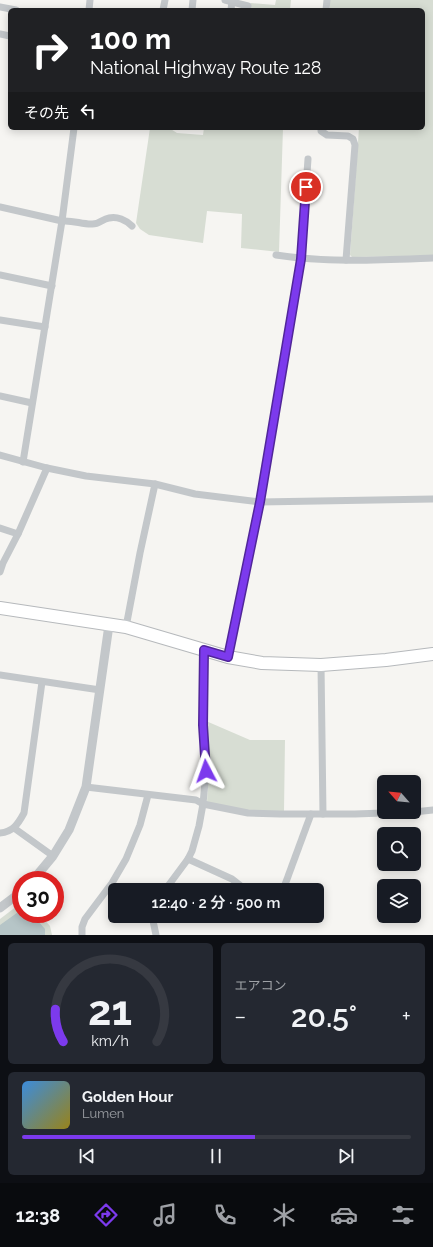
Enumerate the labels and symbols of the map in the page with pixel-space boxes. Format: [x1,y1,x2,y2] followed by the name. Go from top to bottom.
[289,170,323,204] pin
[185,750,227,792] position arrow
[377,775,421,819] north arrow
[12,871,64,923] speed limit sign: 30

